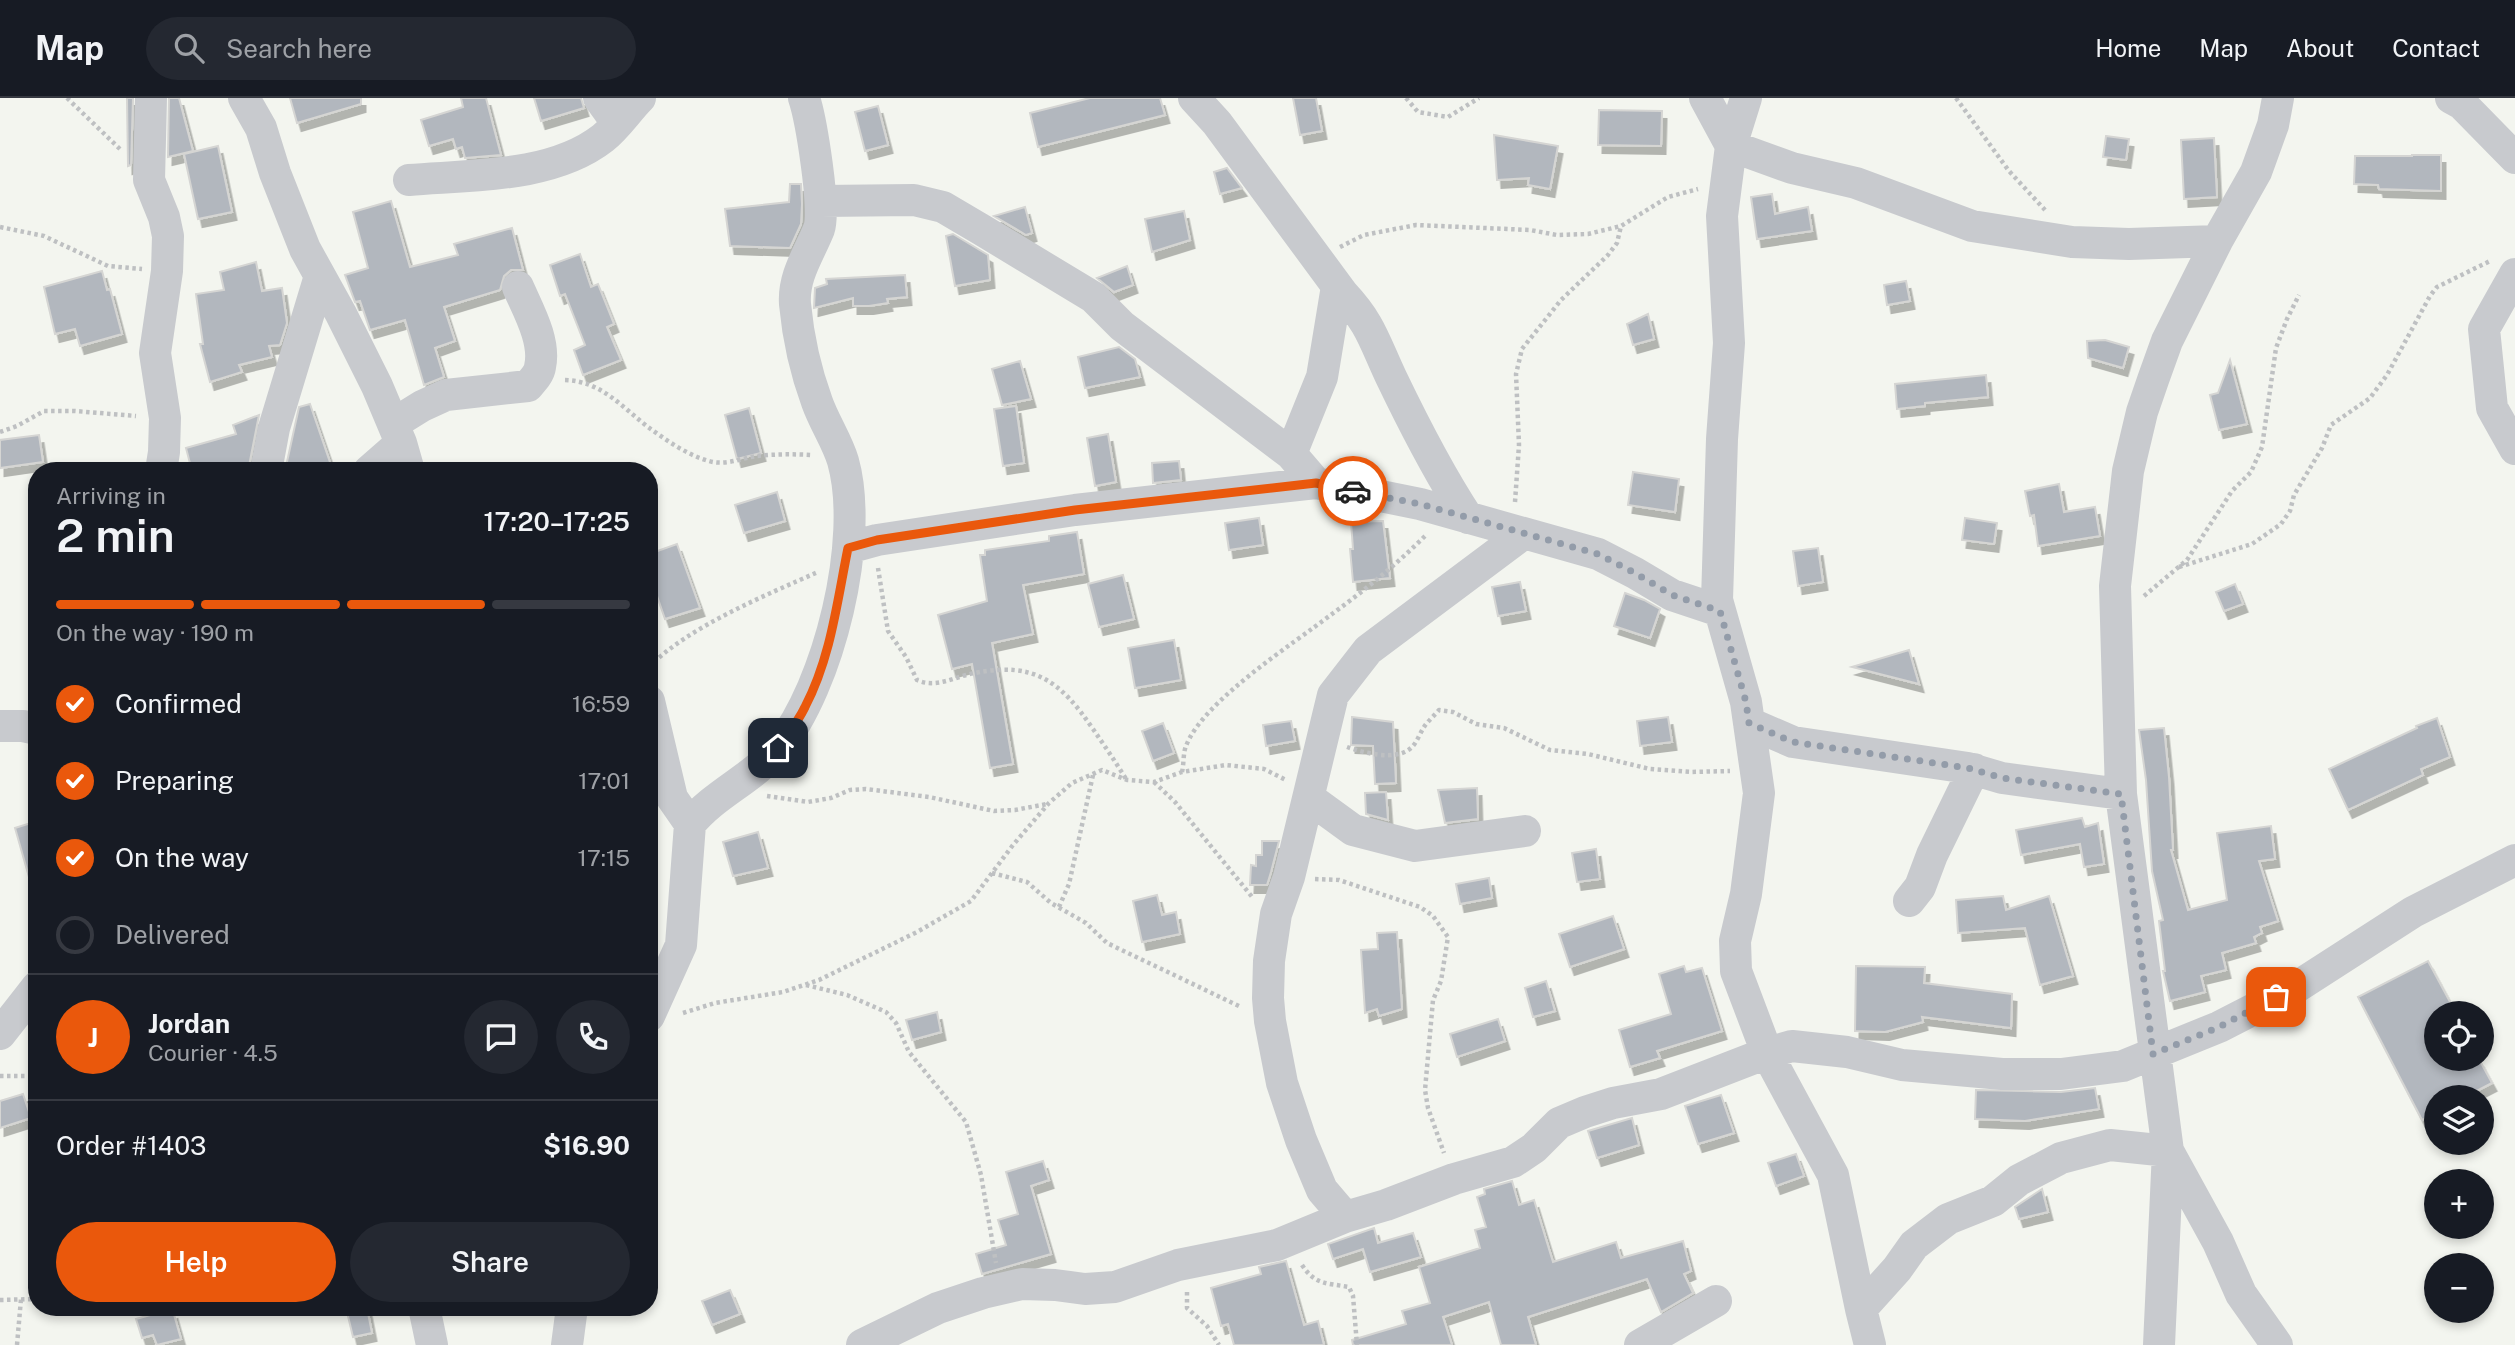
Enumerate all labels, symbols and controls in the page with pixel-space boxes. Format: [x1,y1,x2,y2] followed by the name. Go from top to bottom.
[146,17,636,80] search box
[35,29,104,67] text: Map
[170,29,208,67] icon: search
[226,33,372,64] text: Search here
[2095,34,2161,62] text: Home
[2199,34,2248,62] text: Map
[2286,34,2354,62] text: About
[2392,34,2480,62] text: Contact
[1318,456,1388,526] courier
[1334,472,1372,510] icon: car
[56,482,166,509] text: Arriving in
[484,506,630,537] text: 17:20–17:25
[56,508,175,562] text: 2 min
[56,619,254,646] text: On the way · 190 m
[56,685,94,723] icon: check
[115,688,242,719] text: Confirmed
[572,690,630,717] text: 16:59
[748,718,808,778] pin
[759,729,797,767] icon: home
[56,762,94,800] icon: check
[115,765,234,796] text: Preparing
[578,767,630,794] text: 17:01
[56,839,94,877] icon: check
[115,842,249,873] text: On the way
[578,844,630,871] text: 17:15
[115,919,230,950] text: Delivered
[2246,967,2306,1027] pin
[2257,978,2295,1016] icon: bag
[464,1000,538,1074] button: chat
[556,1000,630,1074] button: phone
[2424,1001,2494,1323] map controls
[2424,1001,2494,1071] button: locate
[148,1008,230,1039] text: Jordan
[88,1022,98,1053] text: J
[148,1039,278,1066] text: Courier · 4.5
[2424,1085,2494,1155] button: layers
[56,1130,206,1161] text: Order #1403
[543,1130,630,1161] text: $16.90
[2424,1169,2494,1239] button: +
[56,1222,336,1302] button: Help
[350,1222,630,1302] button: Share
[2424,1253,2494,1323] button: −

